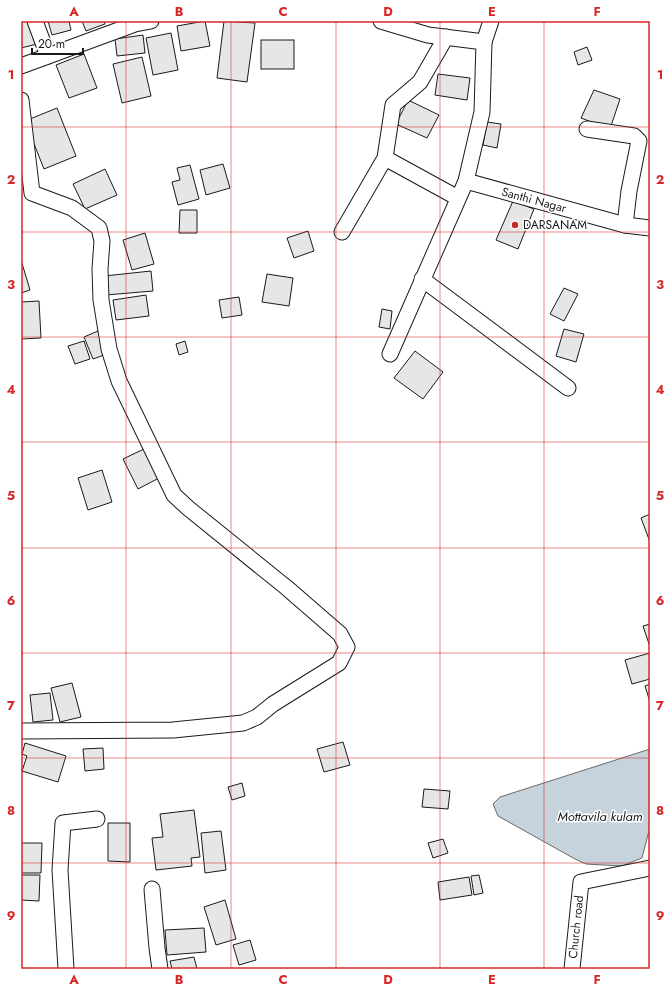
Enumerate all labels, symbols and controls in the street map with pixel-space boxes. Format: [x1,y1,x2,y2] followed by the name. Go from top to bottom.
[68,2,79,21] text: A
[175,2,184,21] text: B
[278,2,288,21] text: C
[383,2,393,21] text: D
[488,2,496,21] text: E
[593,2,601,21] text: F
[32,30,83,56] scale bar
[38,35,65,53] text: 20 m
[8,65,14,84] text: 1
[657,65,663,84] text: 1
[7,170,15,189] text: 2
[656,170,664,189] text: 2
[500,183,569,218] street label: Santhi Nagar
[523,216,587,234] place label: DARSANAM
[510,220,520,230] marker: DARSANAM
[7,275,15,294] text: 3
[656,275,664,294] text: 3
[6,380,16,399] text: 4
[655,380,665,399] text: 4
[7,486,15,505] text: 5
[656,486,664,505] text: 5
[7,591,16,610] text: 6
[656,591,665,610] text: 6
[7,696,15,715] text: 7
[656,696,664,715] text: 7
[7,801,15,820] text: 8
[656,801,664,820] text: 8
[557,807,643,826] water label: Mottavila kulam
[564,894,588,960] street label: Church road
[7,906,16,925] text: 9
[656,906,665,925] text: 9
[68,970,79,989] text: A
[175,970,184,989] text: B
[278,970,288,989] text: C
[383,970,393,989] text: D
[488,970,496,989] text: E
[593,970,601,989] text: F

